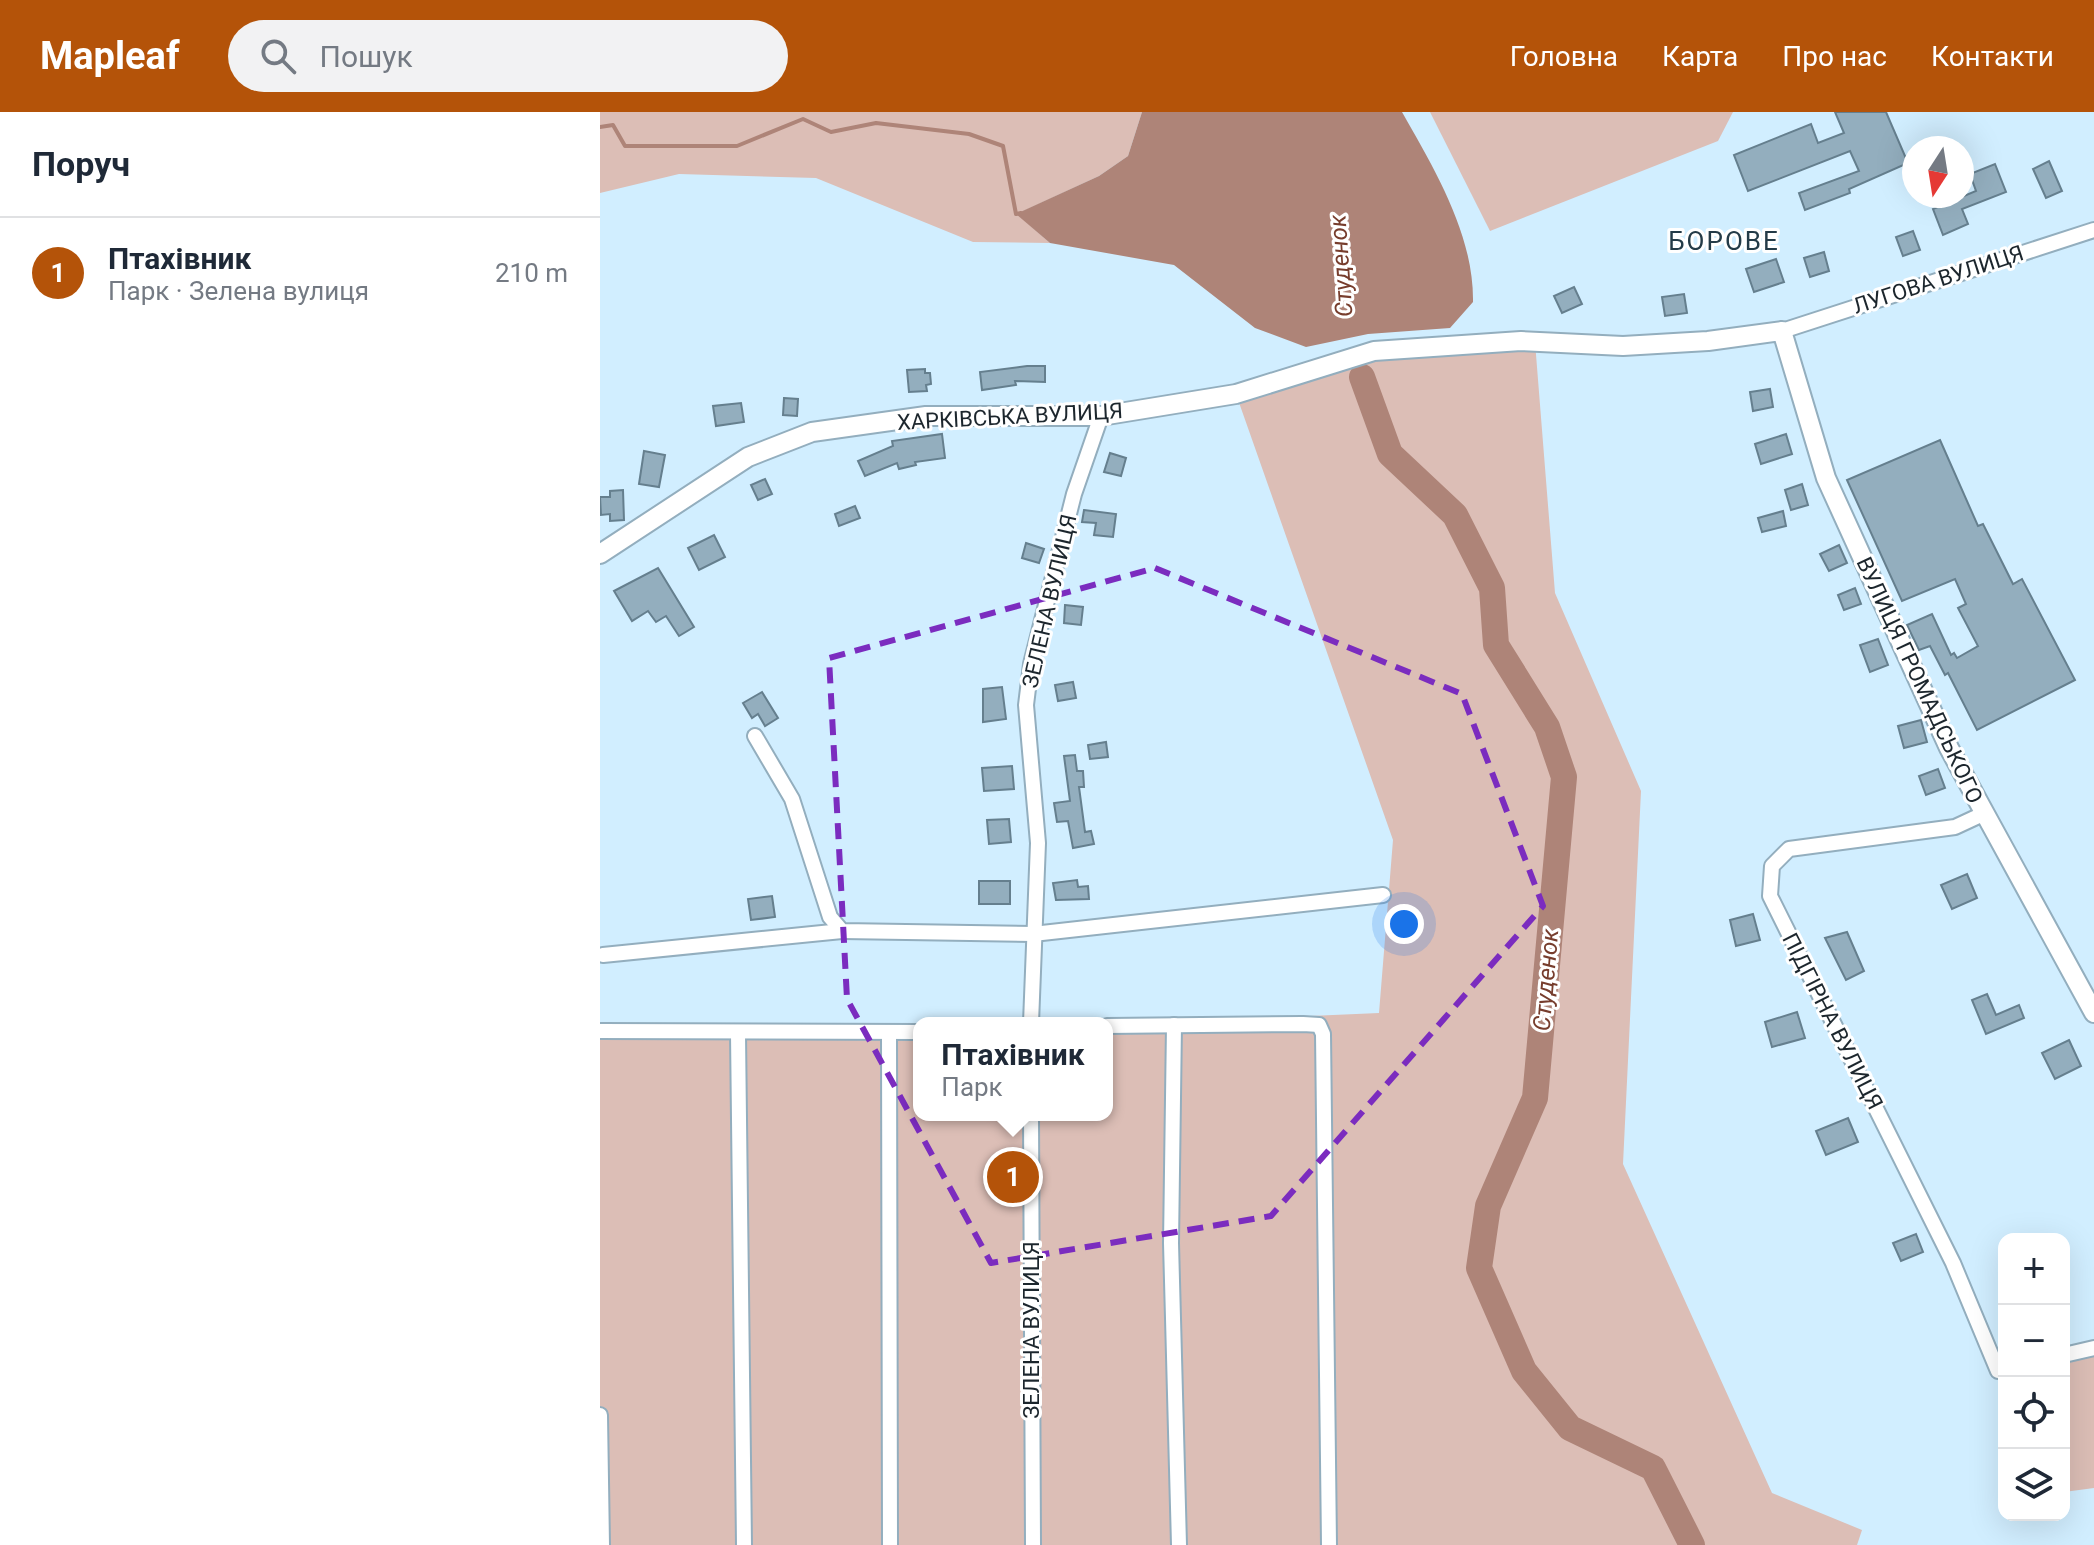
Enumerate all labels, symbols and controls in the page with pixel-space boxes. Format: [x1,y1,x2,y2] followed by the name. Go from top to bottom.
[228,20,788,92] search box
[40,34,180,78] text: Mapleaf
[256,34,300,78] icon: search
[320,39,413,74] text: Пошук
[1510,40,1618,73] text: Головна
[1662,40,1738,73] text: Карта
[1782,40,1887,73] text: Про нас
[1931,40,2054,73] text: Контакти
[1902,136,1974,208] north arrow
[32,144,130,184] text: Поруч
[1323,212,1359,318] water label: Студенок
[1668,226,1780,256] district label: БОРОВЕ
[1850,240,2027,319] street label: ЛУГОВА ВУЛИЦЯ
[108,241,251,276] text: Птахівник
[51,258,65,288] text: 1
[495,258,568,288] text: 210 m
[108,276,369,306] text: Парк · Зелена вулиця
[896,398,1124,435] street label: ХАРКІВСЬКА ВУЛИЦЯ
[1017,512,1082,690] street label: ЗЕЛЕНА ВУЛИЦЯ
[1851,553,1988,807] street label: ВУЛИЦЯ ГРОМАДСЬКОГО
[1384,904,1424,944] your location
[1528,926,1565,1032] water label: Студенок
[1777,929,1888,1114] street label: ПІДГІРНА ВУЛИЦЯ
[913,1017,1113,1121] popup
[941,1037,1085,1072] text: Птахівник
[941,1072,1003,1102] text: Парк
[987,1147,1039,1207] pin: 1
[1998,1233,2070,1521] map controls
[1998,1233,2070,1305] button: +
[1019,1241,1044,1419] street label: ЗЕЛЕНА ВУЛИЦЯ
[1998,1305,2070,1377] button: −
[1998,1377,2070,1449] button: locate
[1998,1449,2070,1521] button: layers

